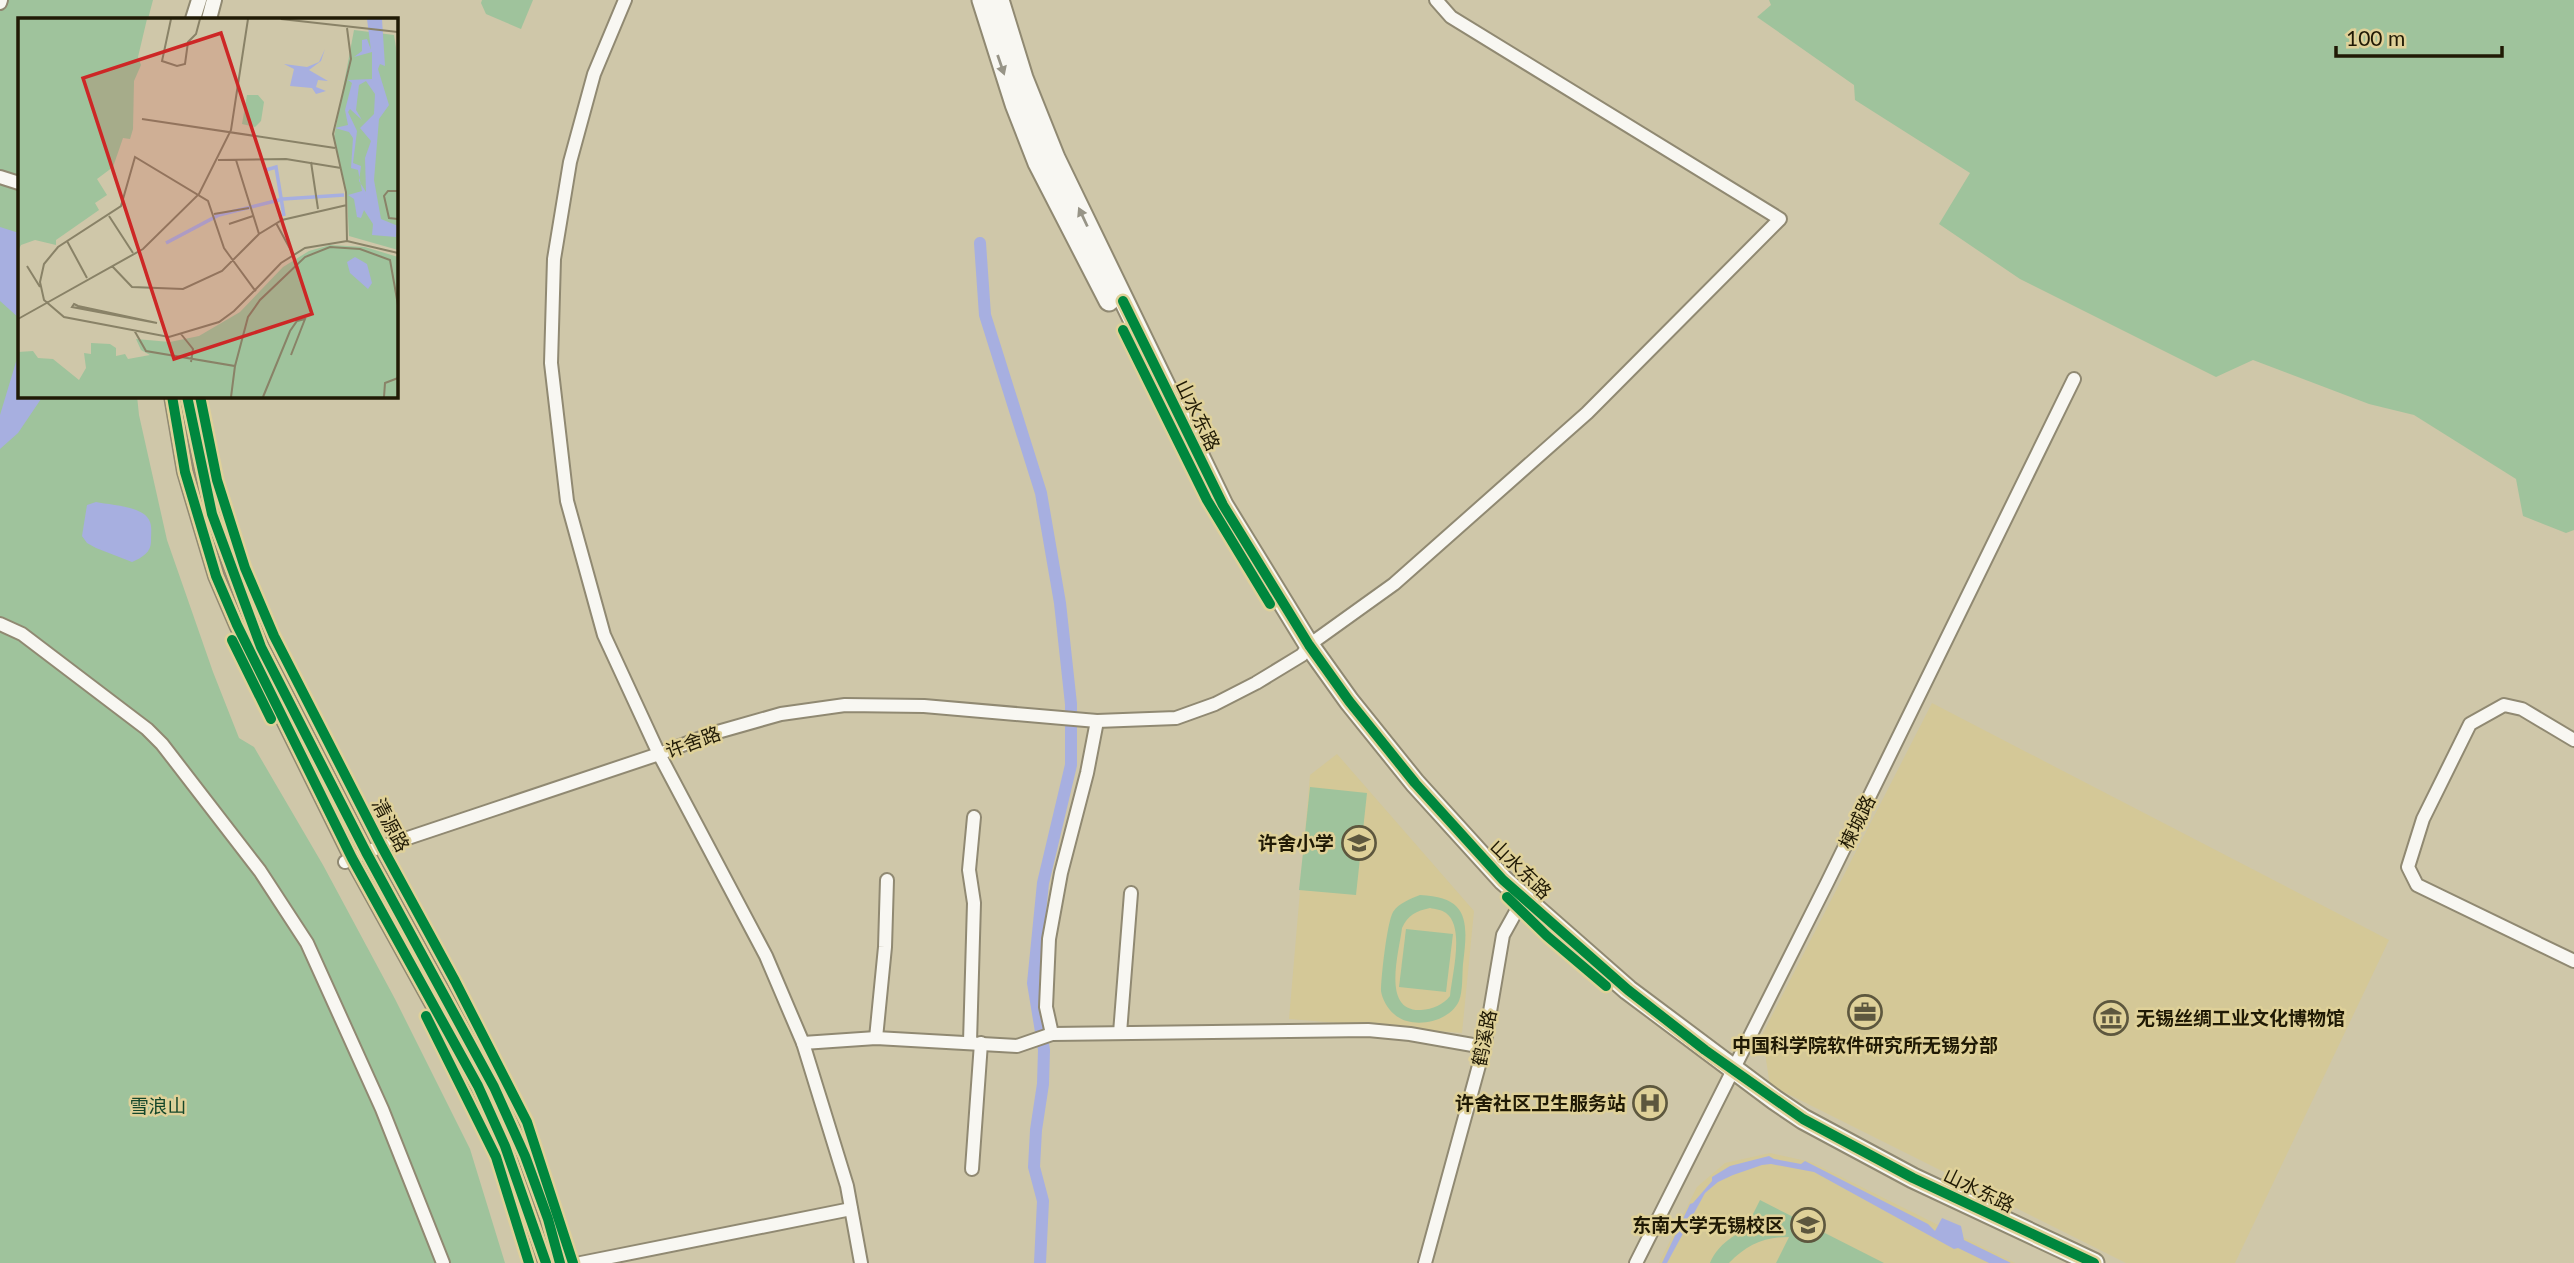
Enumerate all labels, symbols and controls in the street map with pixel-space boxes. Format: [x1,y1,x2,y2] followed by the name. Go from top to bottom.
[2336,14,2502,58] scale bar
[18,18,397,397] inset map
[2346,25,2405,50] text: 100 m
[996,55,1007,76] one-way arrow
[1077,207,1089,227] one-way arrow
[1171,376,1225,454] street label: 山水东路
[662,721,724,762] street label: 许舍路
[1834,791,1879,852] street label: 楝城路
[368,794,415,855] street label: 清源路
[1340,824,1378,862] school or university icon: 许舍小学
[1258,831,1334,854] place label: 许舍小学
[1486,834,1557,903] street label: 山水东路
[1846,993,1884,1031] office icon: 中国科学院软件研究所无锡分部
[2092,999,2130,1037] museum icon: 无锡丝绸工业文化博物馆
[2136,1006,2345,1029] place label: 无锡丝绸工业文化博物馆
[1467,1008,1500,1068] street label: 鹤溪路
[1732,1033,1998,1056] place label: 中国科学院软件研究所无锡分部
[1631,1084,1669,1122] hospital icon: 许舍社区卫生服务站
[1455,1091,1626,1114] place label: 许舍社区卫生服务站
[129,1094,187,1117] park label: 雪浪山
[1940,1163,2018,1217] street label: 山水东路
[1789,1206,1827,1244] school or university icon: 东南大学无锡校区
[1632,1213,1784,1236] place label: 东南大学无锡校区

